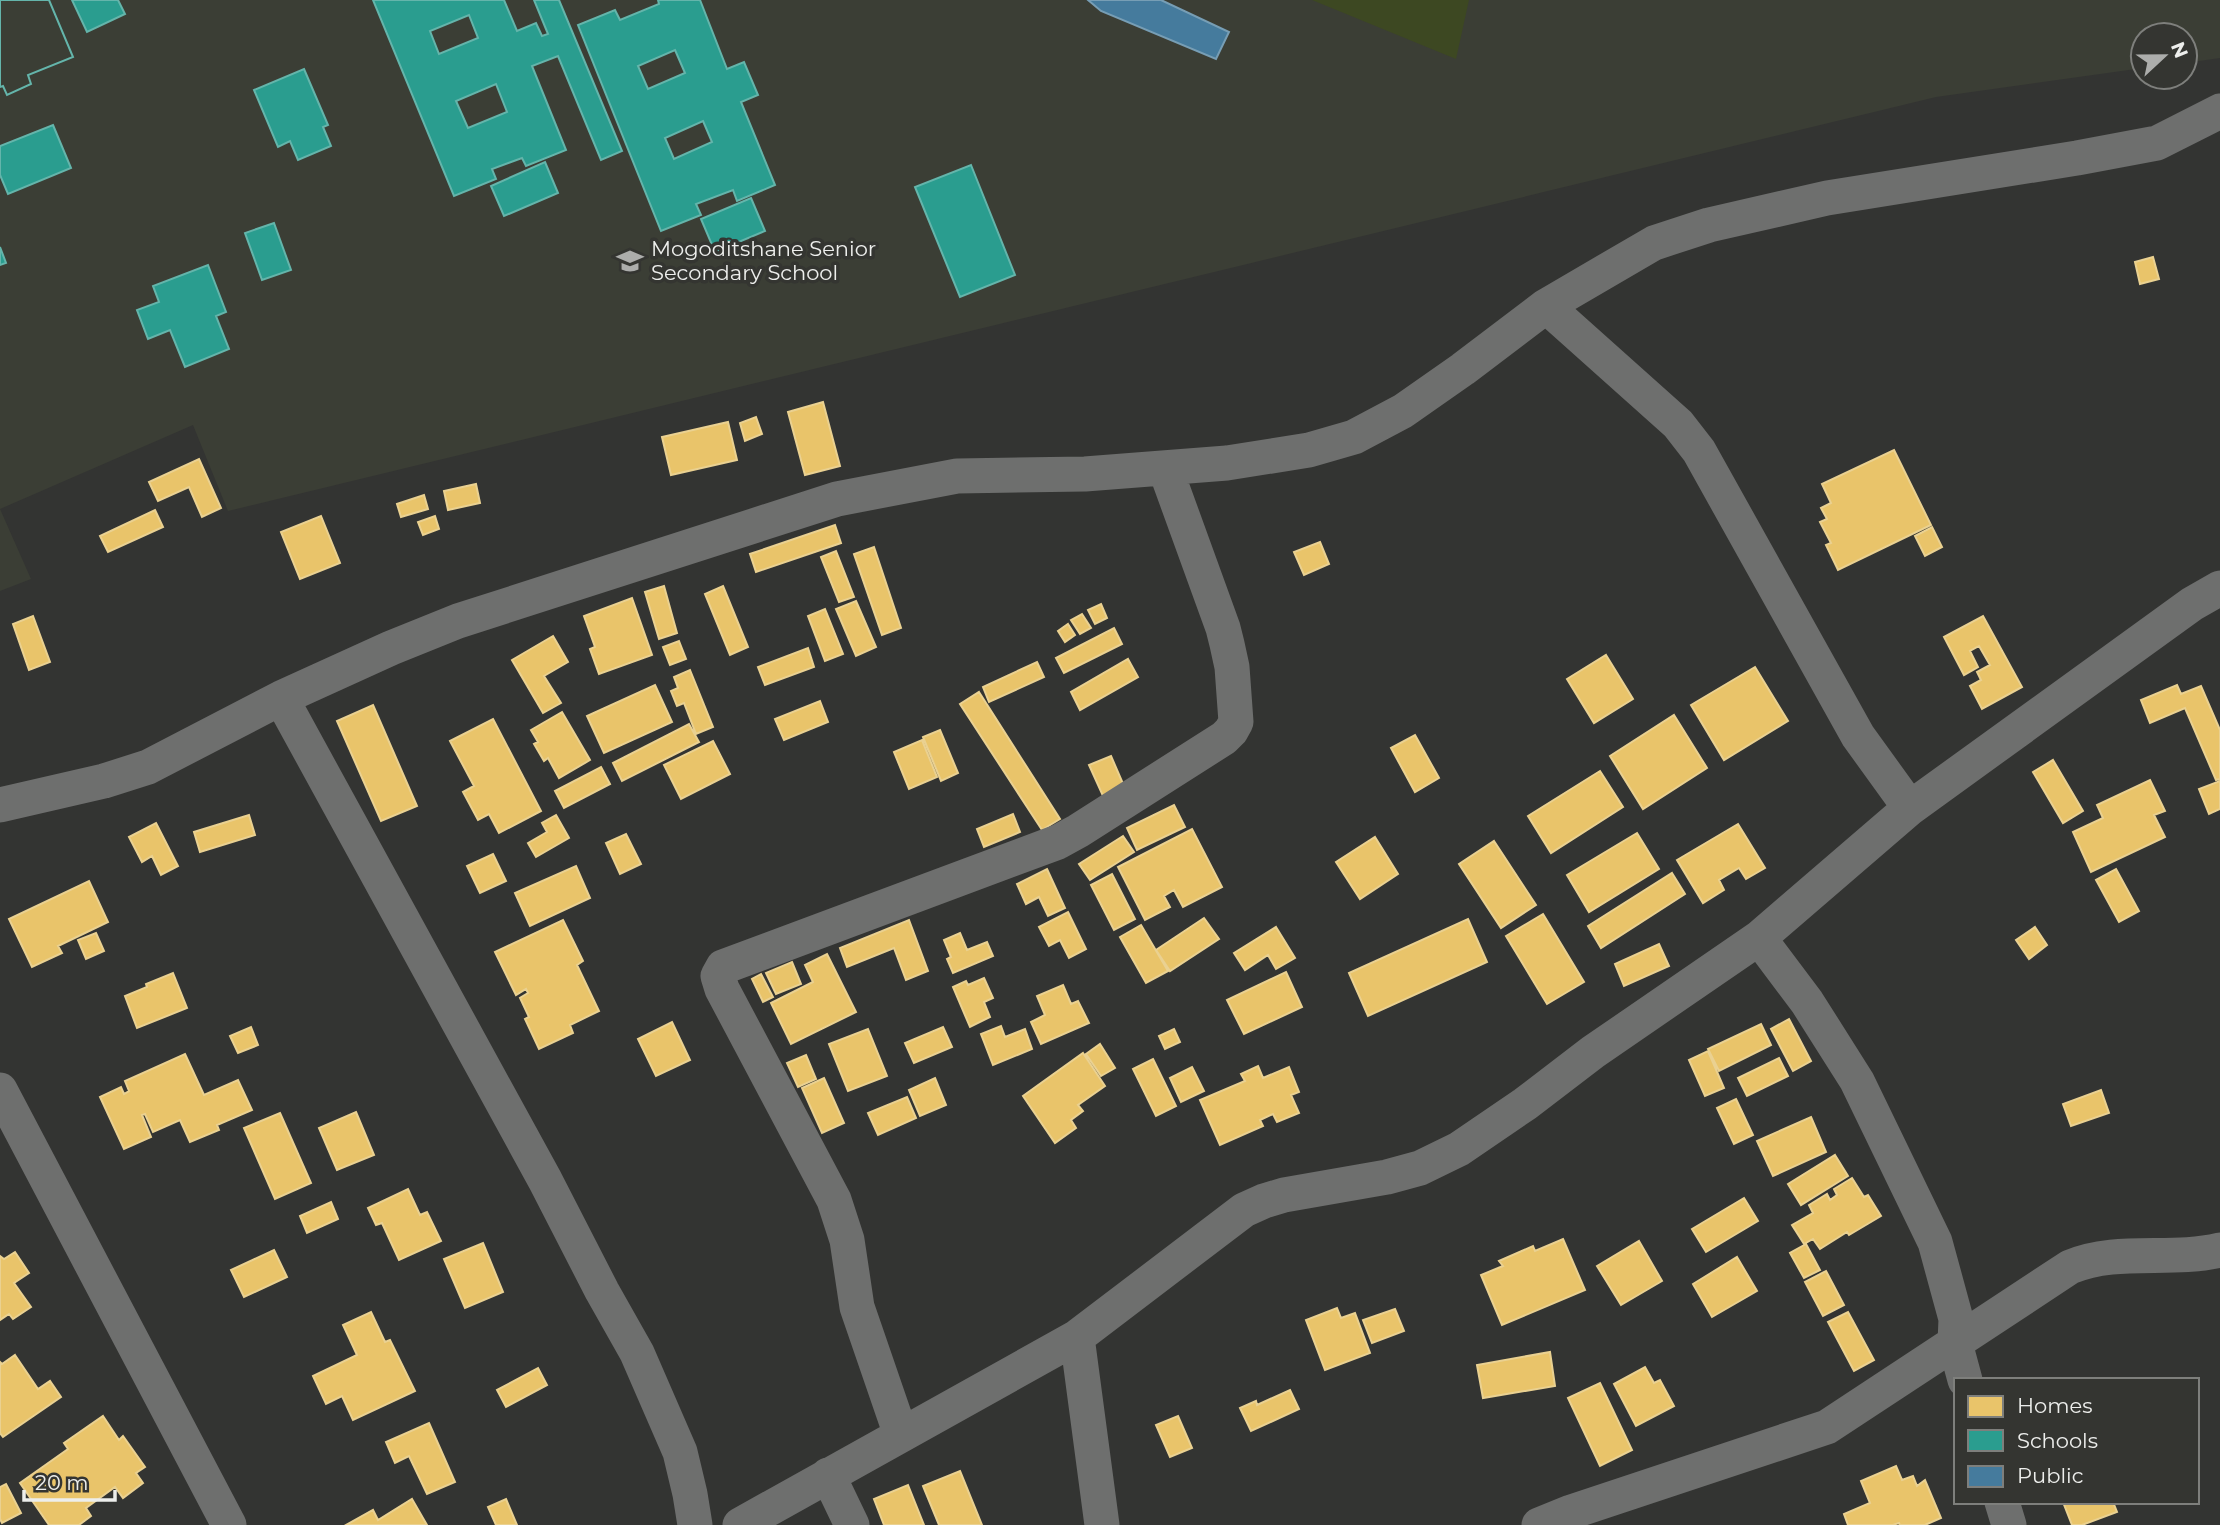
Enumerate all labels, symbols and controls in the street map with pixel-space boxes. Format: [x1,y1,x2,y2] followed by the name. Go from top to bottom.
[2129,21,2199,91] north arrow
[2166,38,2193,61] text: N
[651,236,876,285] place label: Mogoditshane Senior Secondary School
[615,246,645,276] school or university icon: Mogoditshane Senior Secondary School
[1954,1378,2199,1504] legend
[2017,1393,2092,1418] text: Homes
[2017,1428,2098,1453] text: Schools
[24,1458,116,1502] scale bar
[2017,1463,2084,1488] text: Public
[35,1470,89,1495] text: 20 m

